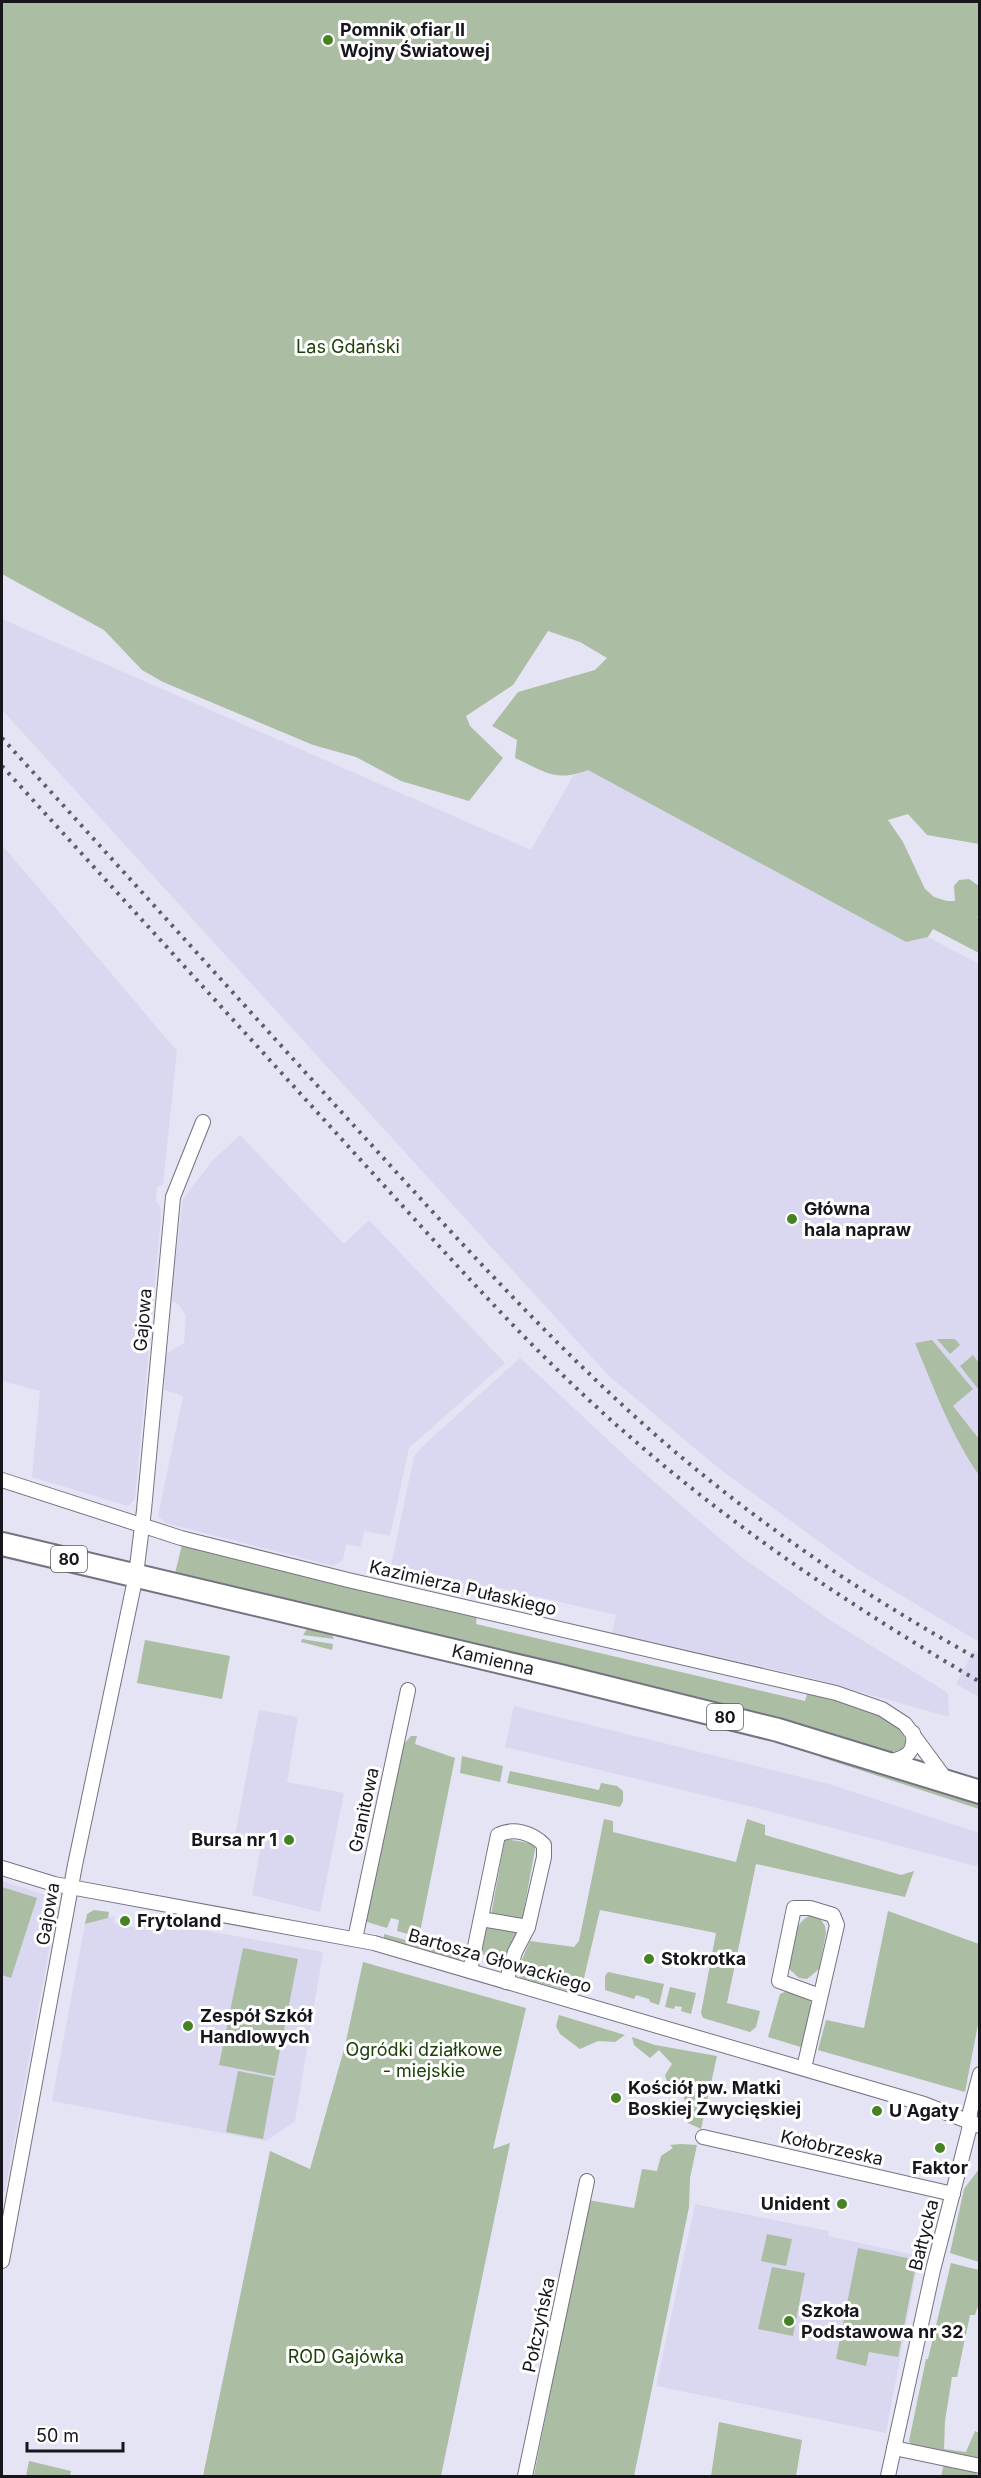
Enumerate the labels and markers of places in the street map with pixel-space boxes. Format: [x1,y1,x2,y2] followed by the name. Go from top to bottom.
[340,19,490,61] place label: Pomnik ofiar II Wojny Światowej
[321,33,335,47] marker: Pomnik ofiar II Wojny Światowej
[804,1198,912,1240] place label: Główna hala napraw
[785,1212,799,1226] marker: Główna hala napraw
[191,1829,277,1850] place label: Bursa nr 1
[282,1833,296,1847] marker: Bursa nr 1
[137,1910,221,1931] place label: Frytoland
[118,1914,132,1928] marker: Frytoland
[661,1948,746,1969] place label: Stokrotka
[642,1952,656,1966] marker: Stokrotka
[200,2005,313,2047] place label: Zespół Szkół Handlowych
[181,2019,195,2033] marker: Zespół Szkół Handlowych
[628,2077,801,2119] place label: Kościół pw. Matki Boskiej Zwycięskiej
[609,2091,623,2105] marker: Kościół pw. Matki Boskiej Zwycięskiej
[889,2100,959,2121] place label: U Agaty
[870,2104,884,2118] marker: U Agaty
[933,2141,947,2155] marker: Faktor
[912,2157,968,2178] place label: Faktor
[761,2193,830,2214] place label: Unident
[835,2197,849,2211] marker: Unident
[801,2300,964,2342] place label: Szkoła Podstawowa nr 32
[782,2314,796,2328] marker: Szkoła Podstawowa nr 32

